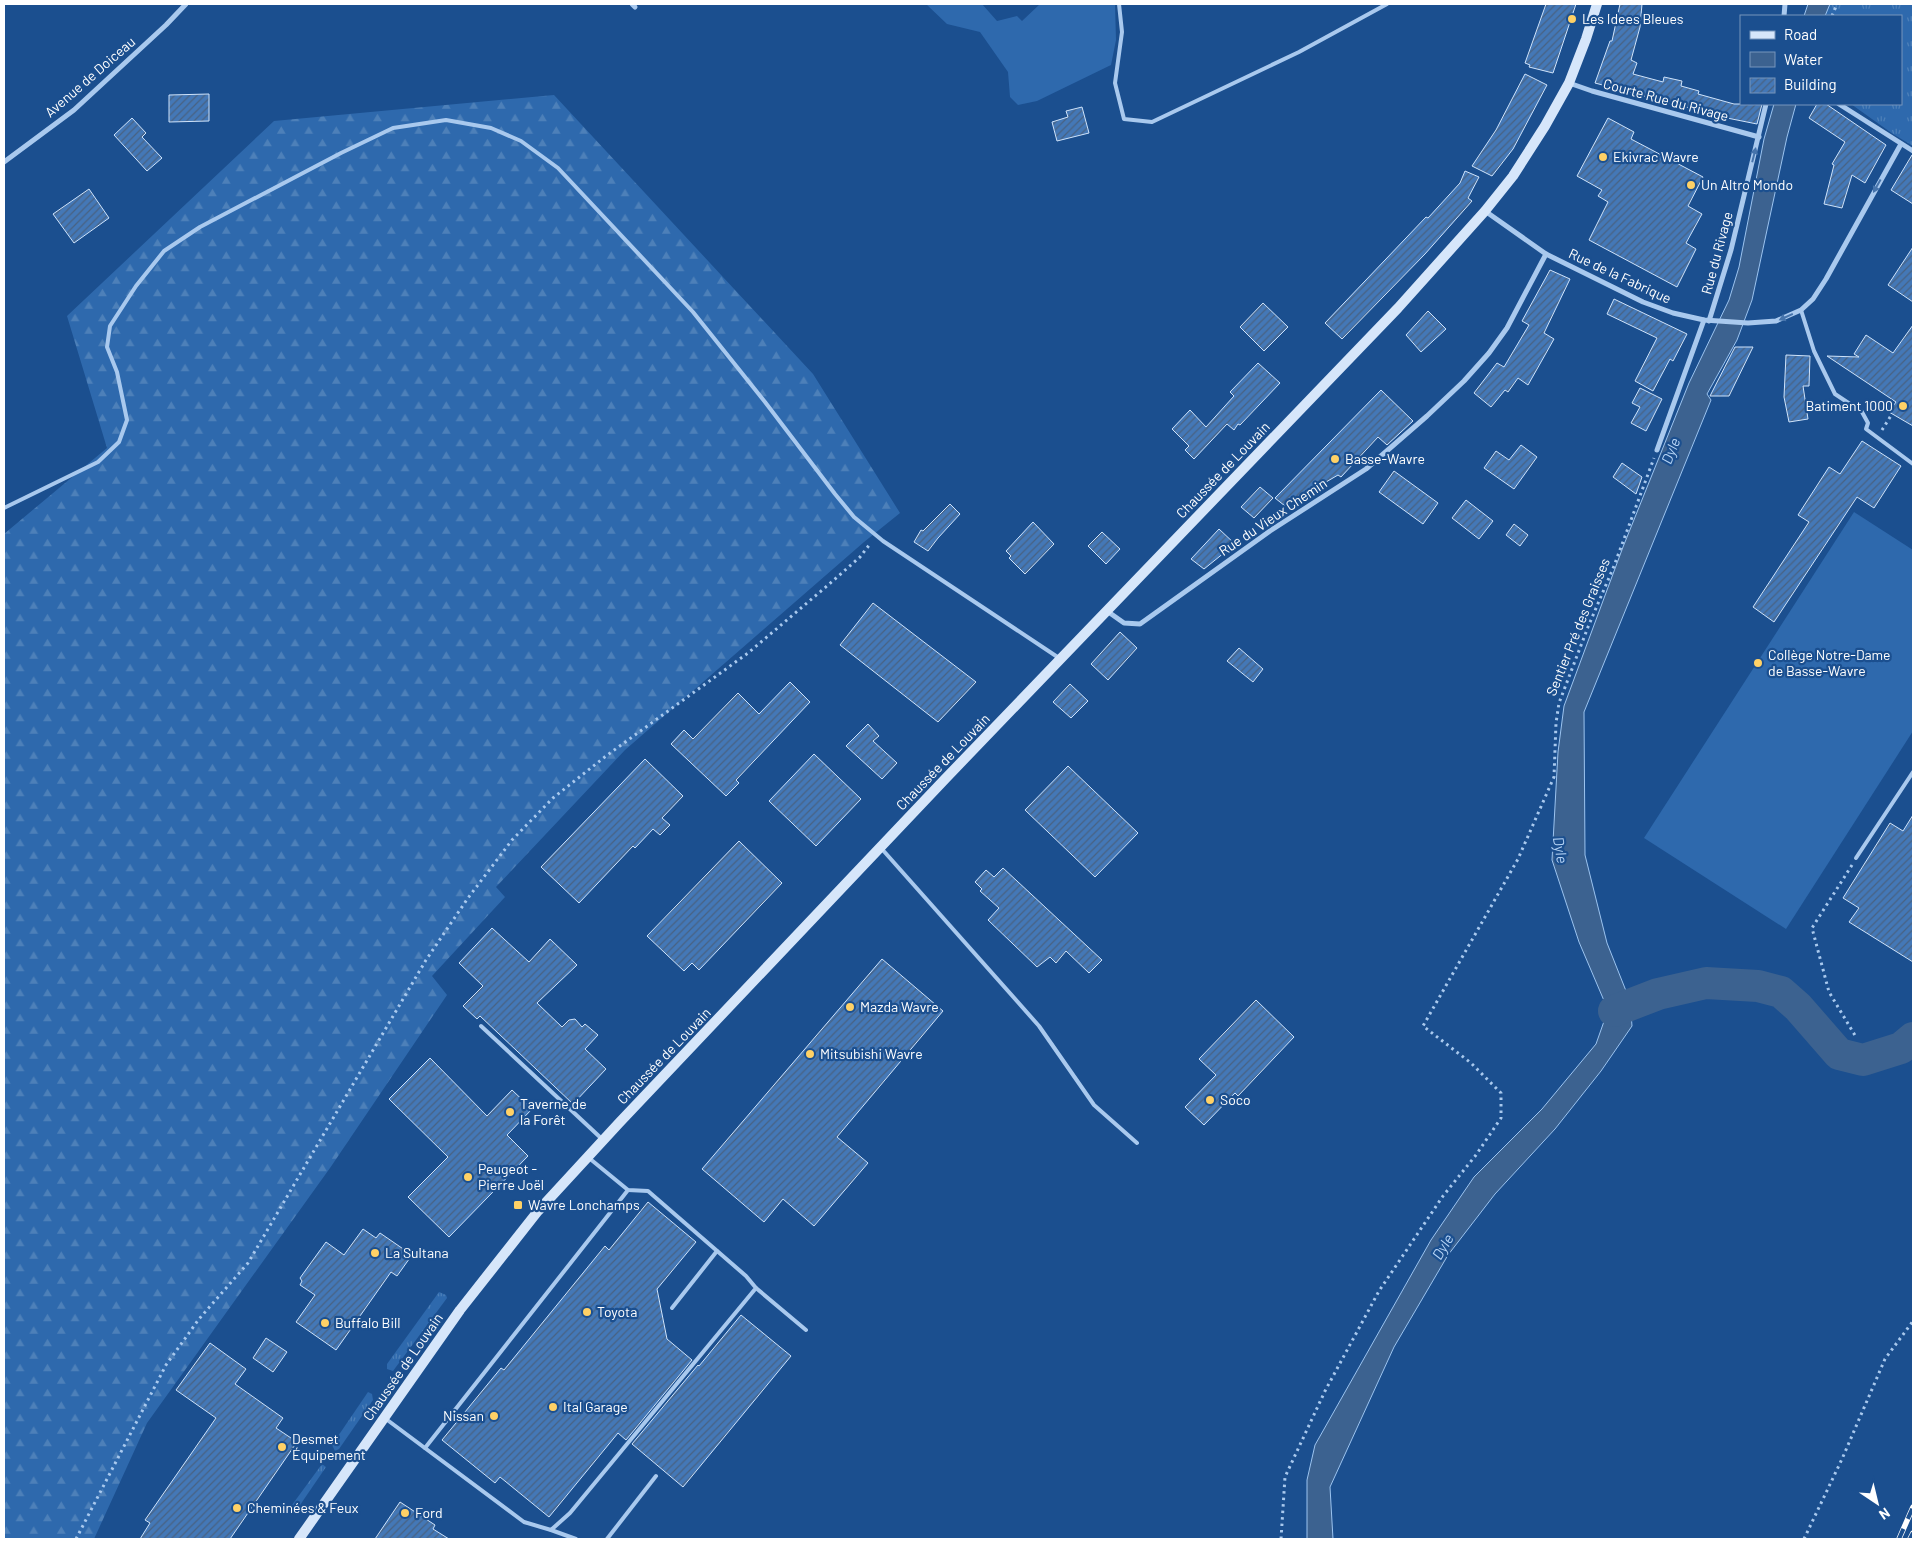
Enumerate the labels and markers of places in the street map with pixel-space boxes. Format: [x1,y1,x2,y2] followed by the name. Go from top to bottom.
[1582,10,1684,27] place label: Les Idees Bleues
[1566,13,1578,25] marker: Les Idees Bleues
[1613,148,1699,165] place label: Ekivrac Wavre
[1597,151,1609,163] marker: Ekivrac Wavre
[1701,176,1793,193] place label: Un Altro Mondo
[1685,179,1697,191] marker: Un Altro Mondo
[1806,397,1893,414] place label: Batiment 1000
[1897,400,1909,412] marker: Batiment 1000
[1345,450,1425,467] place label: Basse-Wavre
[1329,453,1341,465] marker: Basse-Wavre
[1768,646,1891,679] place label: Collège Notre-Dame de Basse-Wavre
[1752,657,1764,669] marker: Collège Notre-Dame de Basse-Wavre
[860,998,939,1015] place label: Mazda Wavre
[844,1001,856,1013] marker: Mazda Wavre
[820,1045,923,1062] place label: Mitsubishi Wavre
[804,1048,816,1060] marker: Mitsubishi Wavre
[1220,1091,1251,1108] place label: Soco
[1204,1094,1216,1106] marker: Soco
[520,1095,587,1128] place label: Taverne de la Forêt
[504,1106,516,1118] marker: Taverne de la Forêt
[478,1160,544,1193] place label: Peugeot - Pierre Joël
[462,1171,474,1183] marker: Peugeot - Pierre Joël
[528,1196,640,1213] place label: Wavre Lonchamps
[512,1199,524,1211] marker: Wavre Lonchamps
[385,1244,449,1261] place label: La Sultana
[369,1247,381,1259] marker: La Sultana
[597,1303,637,1320] place label: Toyota
[581,1306,593,1318] marker: Toyota
[335,1314,400,1331] place label: Buffalo Bill
[319,1317,331,1329] marker: Buffalo Bill
[563,1398,628,1415] place label: Ital Garage
[547,1401,559,1413] marker: Ital Garage
[443,1407,484,1424] place label: Nissan
[488,1410,500,1422] marker: Nissan
[292,1430,366,1463] place label: Desmet Équipement
[276,1441,288,1453] marker: Desmet Équipement
[247,1499,359,1516] place label: Cheminées & Feux
[231,1502,243,1514] marker: Cheminées & Feux
[415,1504,443,1521] place label: Ford
[399,1507,411,1519] marker: Ford

